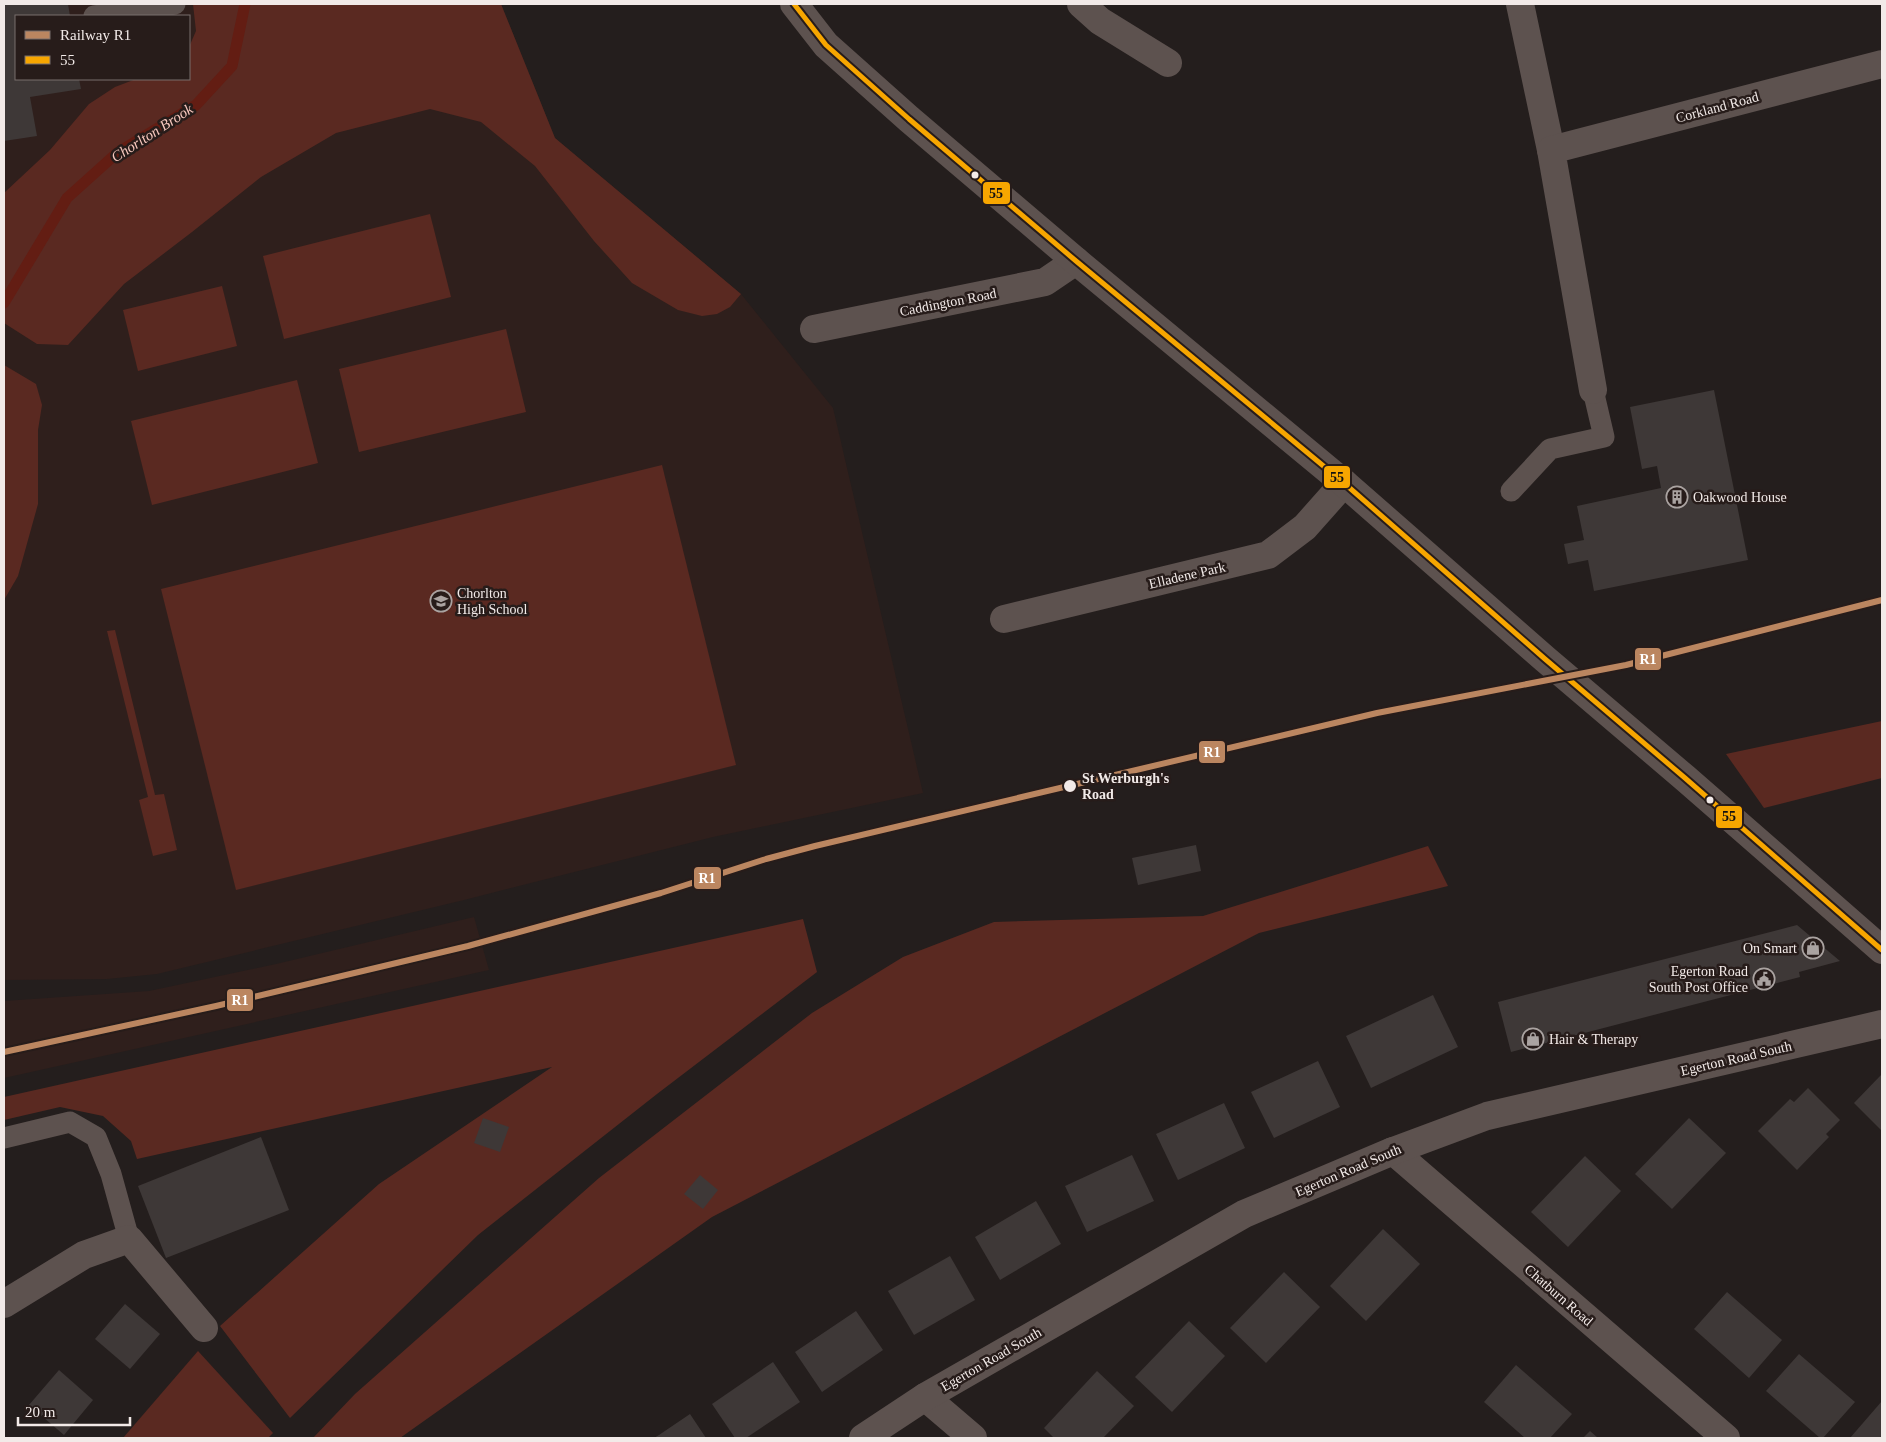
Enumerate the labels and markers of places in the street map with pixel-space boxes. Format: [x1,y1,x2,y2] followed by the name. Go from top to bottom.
[970,170,980,180] unlabelled marker
[1665,485,1689,509] building icon: Oakwood House
[1693,490,1787,505] place label: Oakwood House
[457,586,528,617] place label: Chorlton High School
[429,589,453,613] school or university icon: Chorlton High School
[1082,771,1170,802] place label: St Werburgh's Road
[1062,778,1078,794] marker: St Werburgh's Road
[1705,795,1715,805] unlabelled marker
[1801,936,1825,960] shop icon: On Smart
[1743,941,1797,956] place label: On Smart
[1649,964,1748,995] place label: Egerton Road South Post Office
[1752,967,1776,991] public building icon: Egerton Road South Post Office
[1521,1027,1545,1051] shop icon: Hair & Therapy
[1549,1032,1638,1047] place label: Hair & Therapy

